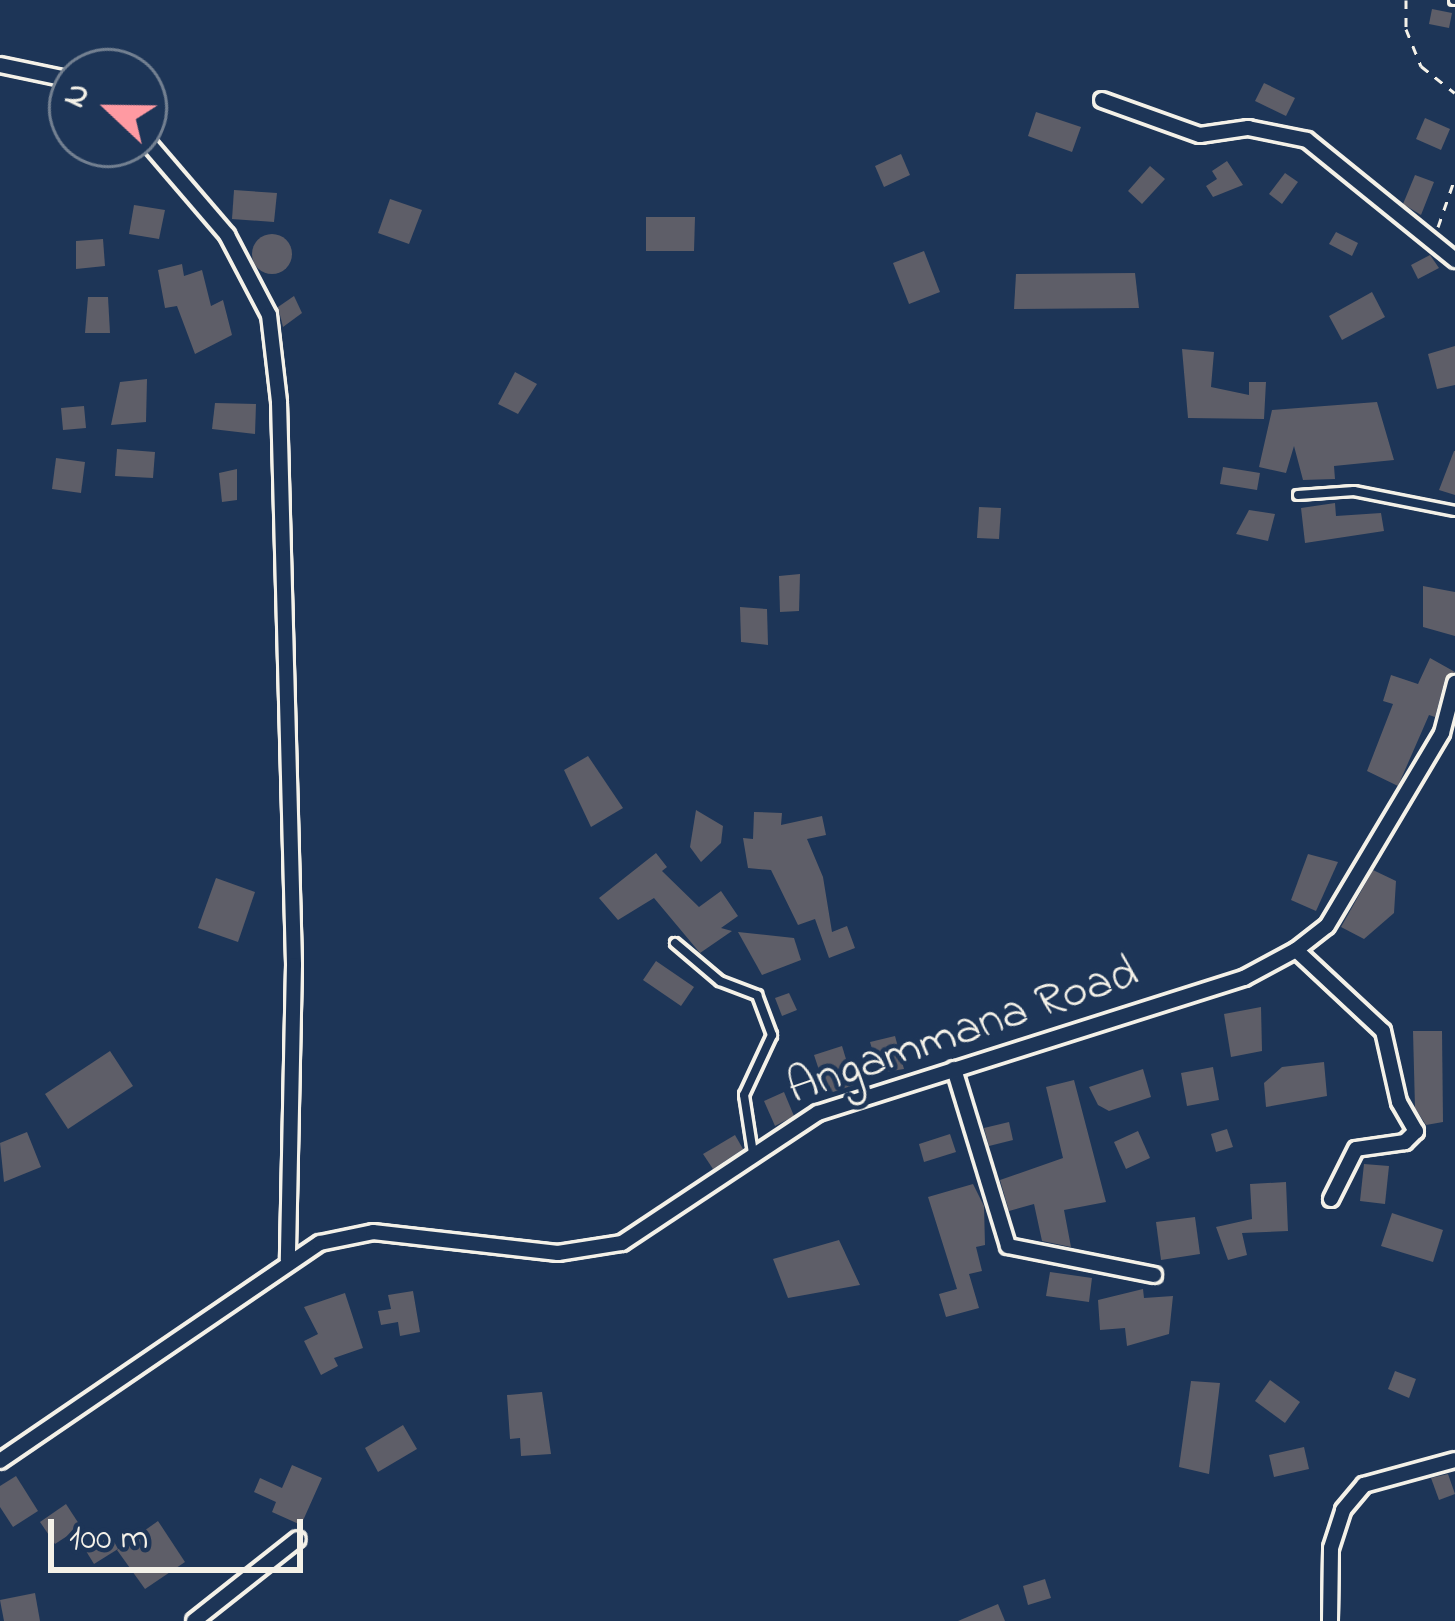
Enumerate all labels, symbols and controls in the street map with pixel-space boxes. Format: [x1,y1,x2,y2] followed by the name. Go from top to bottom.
[48,48,168,168] north arrow
[51,76,104,115] text: N
[780,945,1146,1119] street label: Angammana Road
[54,1495,309,1569] scale bar
[69,1513,149,1566] text: 100 m

